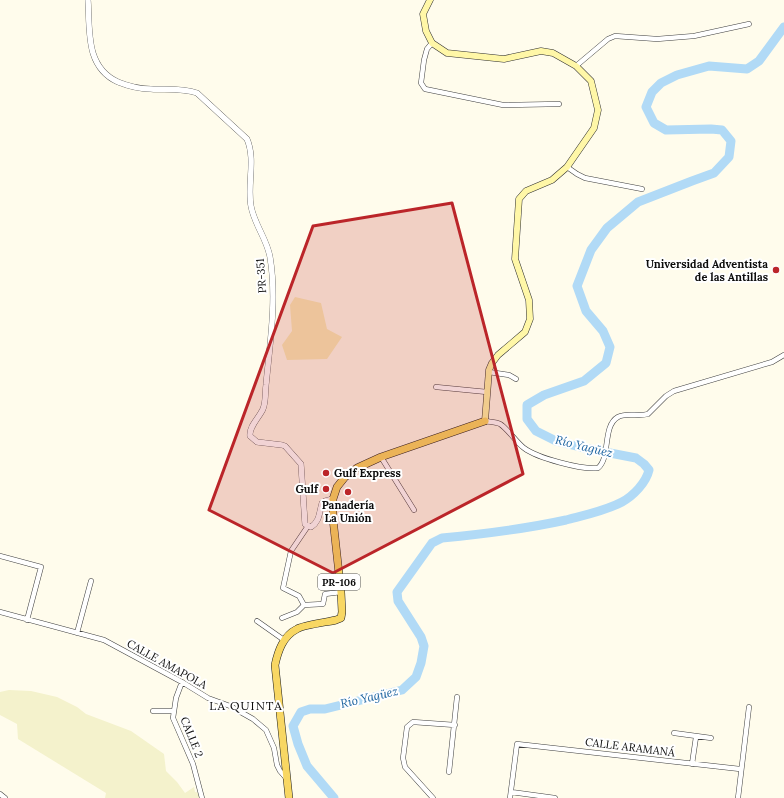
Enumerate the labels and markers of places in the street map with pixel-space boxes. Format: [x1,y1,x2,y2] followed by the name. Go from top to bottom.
[646,257,768,284] place label: Universidad Adventista de las Antillas
[771,265,781,275] marker: Universidad Adventista de las Antillas
[334,466,401,480] place label: Gulf Express
[321,468,331,478] marker: Gulf Express
[295,482,319,496] place label: Gulf
[321,484,331,494] marker: Gulf
[343,487,353,497] marker: Panadería La Unión
[322,498,375,525] place label: Panadería La Unión

